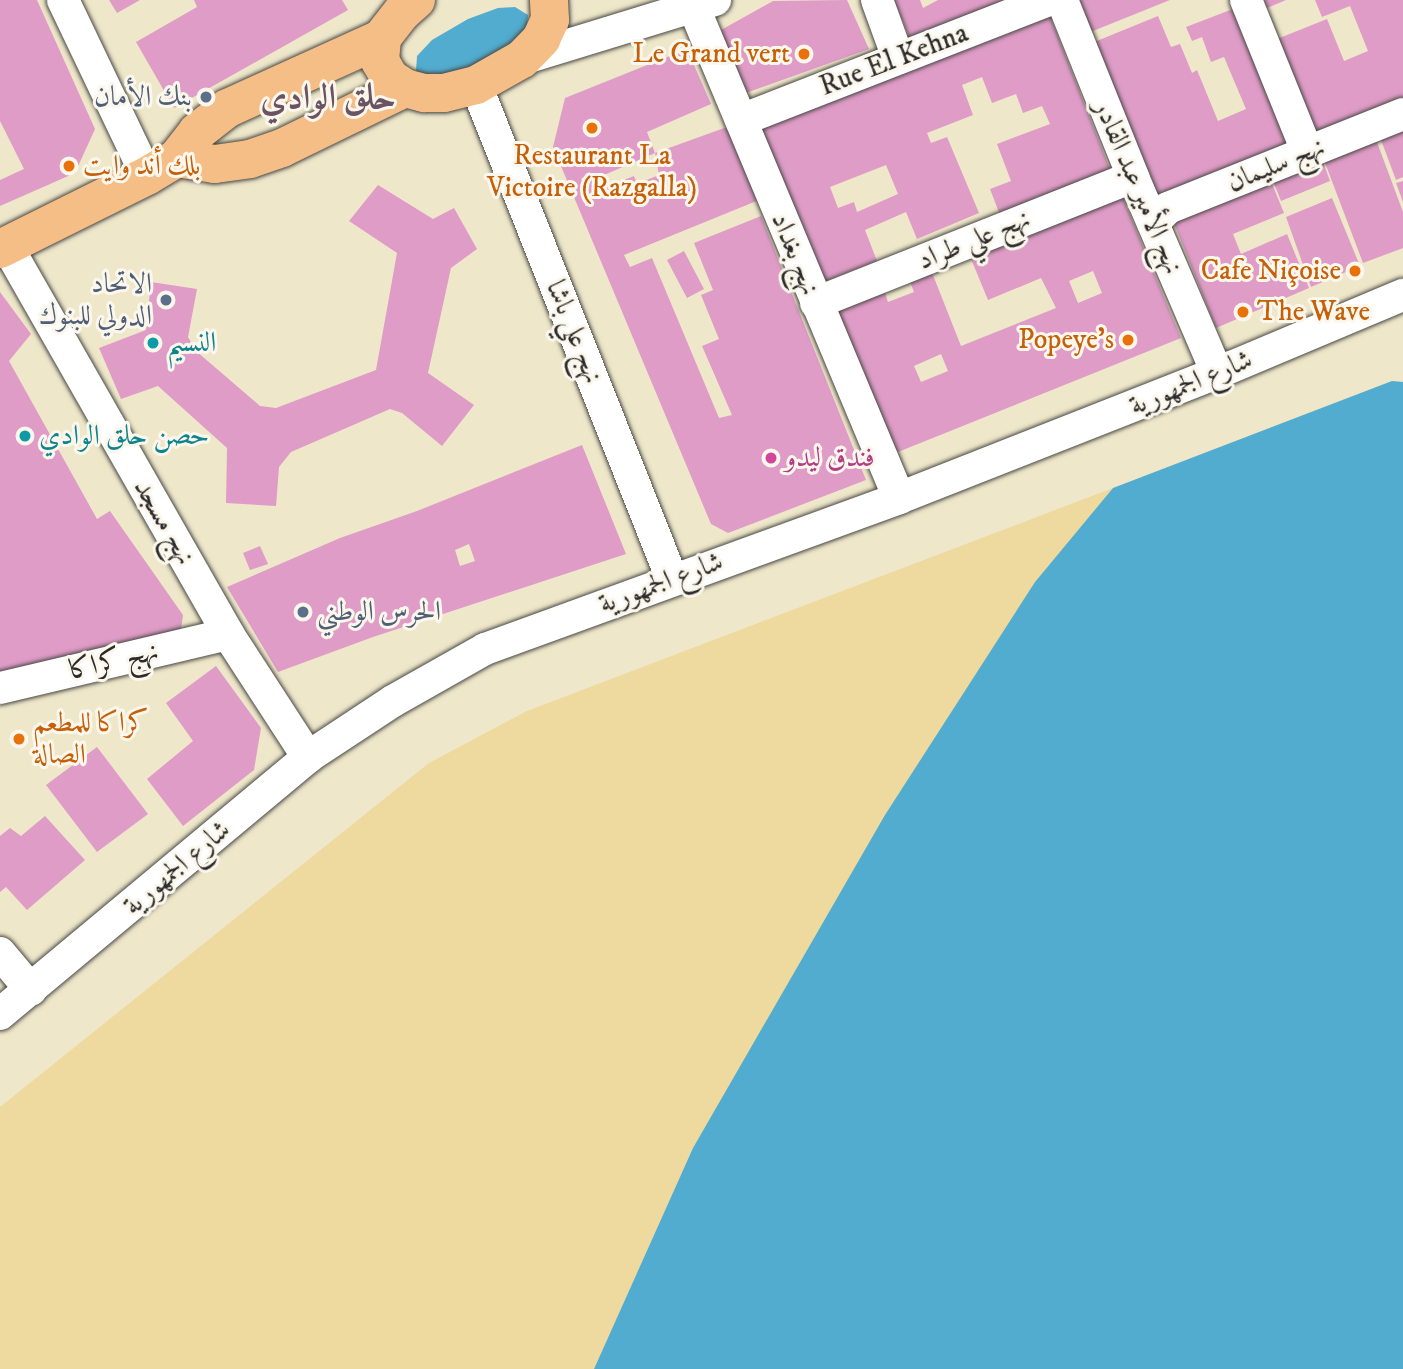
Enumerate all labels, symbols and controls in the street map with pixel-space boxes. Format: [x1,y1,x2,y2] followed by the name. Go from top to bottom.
[815,16,973,104] street label: Rue El Kehna
[633,37,790,71] place label: Le Grand vert
[796,46,812,62] marker: Le Grand vert
[260,77,396,119] district label: حلق الوادي
[94,80,192,114] place label: بنك الأمان
[198,89,214,105] marker: بنك الأمان
[1086,95,1190,279] street label: نهج الأمير عبد القادر
[584,120,600,136] marker: Restaurant La Victoire (Razgalla)
[1222,130,1330,200] street label: نهج سليمان
[487,139,697,205] place label: Restaurant La Victoire (Razgalla)
[83,149,201,183] place label: بلك أند وايت
[61,158,77,174] marker: بلك أند وايت
[913,202,1035,278] street label: نهج علي طراد
[763,208,827,300] street label: نهج بغداد
[1201,254,1341,288] place label: Cafe Niçoise
[1347,263,1363,279] marker: Cafe Niçoise
[39,267,152,333] place label: الاتحاد الدولي للبنوك
[538,275,610,389] street label: نهج علي باشا
[158,292,174,308] marker: الاتحاد الدولي للبنوك
[1257,295,1370,329] place label: The Wave
[1235,304,1251,320] marker: The Wave
[1018,323,1114,357] place label: Popeye's
[167,326,216,360] place label: النسيم
[1120,332,1136,348] marker: Popeye's
[145,335,161,351] marker: النسيم
[1124,343,1258,423] street label: شارع الجمهورية
[39,419,209,453] place label: حصن حلق الوادي
[17,428,33,444] marker: حصن حلق الوادي
[785,441,875,475] place label: فندق ليدو
[763,450,779,466] marker: فندق ليدو
[126,473,202,571] street label: نهج مسجد
[594,545,728,621] street label: شارع الجمهورية
[317,595,441,629] place label: الحرس الوطني
[295,604,311,620] marker: الحرس الوطني
[66,634,162,688] street label: نهج كراكا
[33,706,149,772] place label: كراكا للمطعم الصالة
[11,731,27,747] marker: كراكا للمطعم الصالة
[116,813,238,923] street label: شارع الجمهورية

